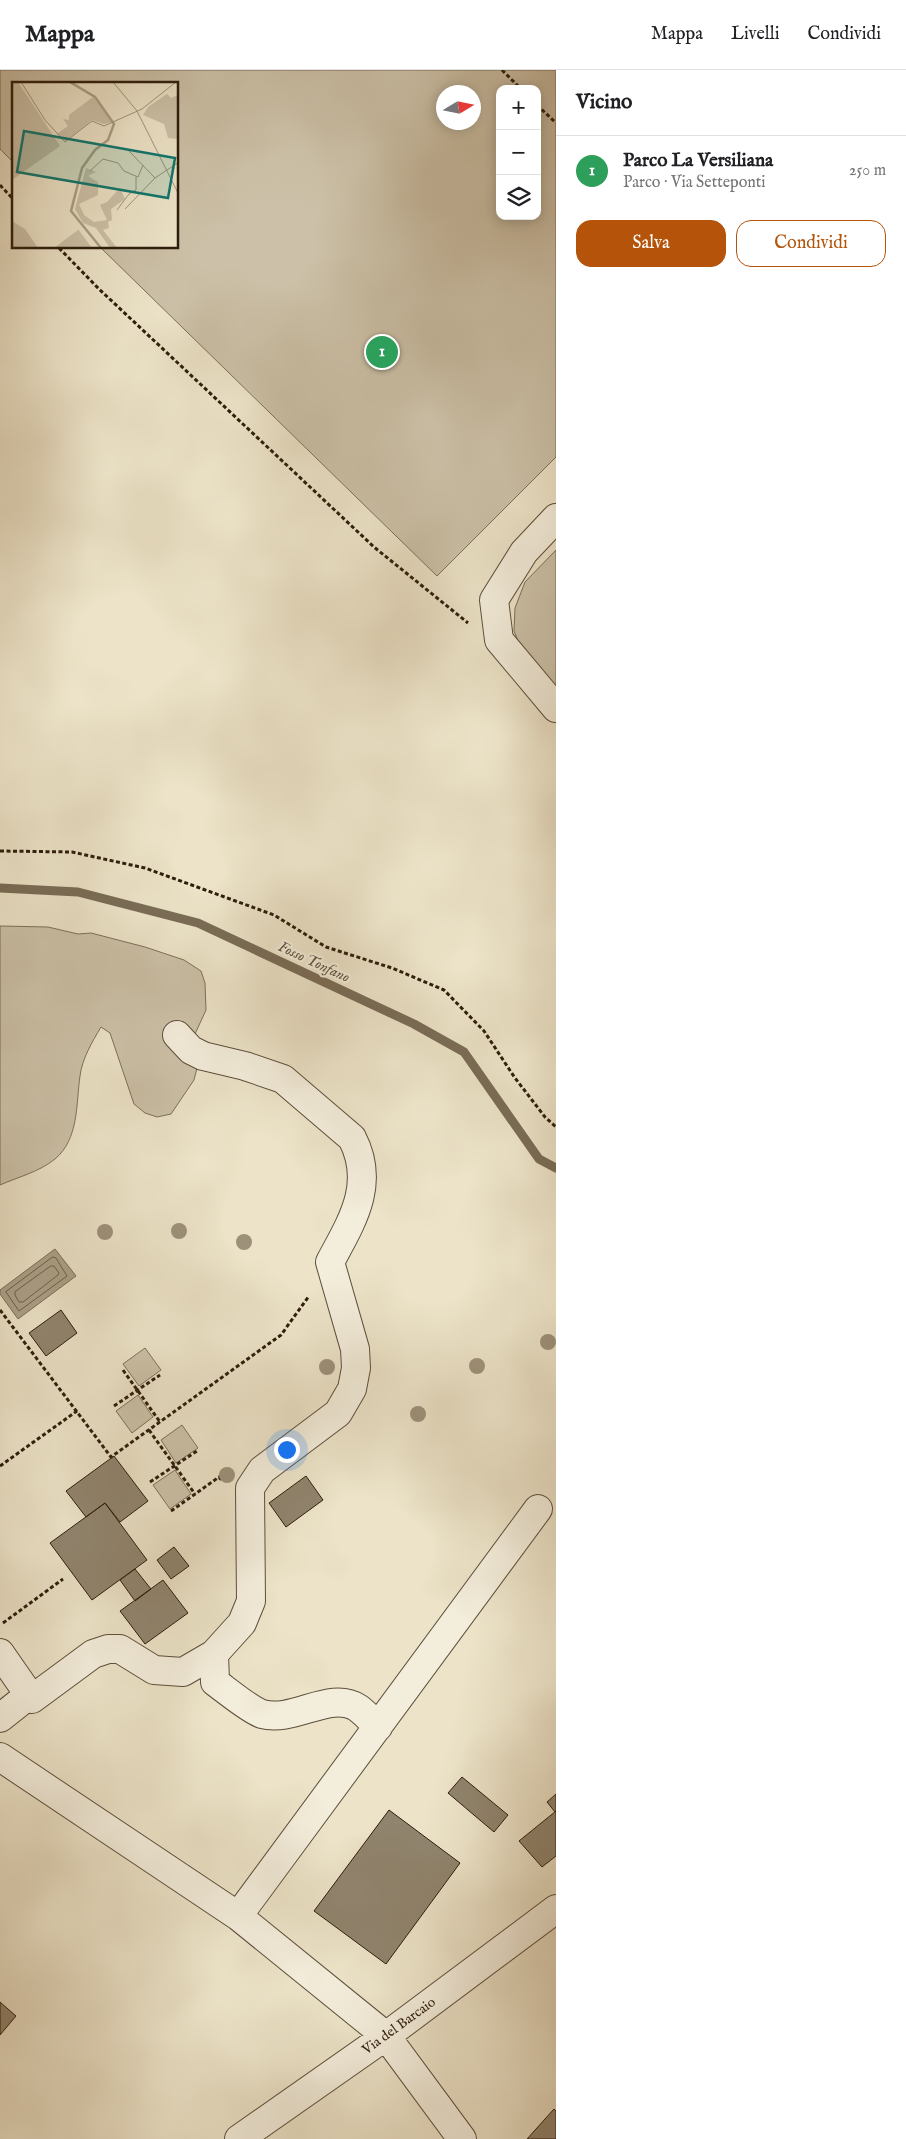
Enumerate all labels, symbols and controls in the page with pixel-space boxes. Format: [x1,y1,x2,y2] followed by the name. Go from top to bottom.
[25,19,94,50] text: Mappa
[651,23,703,46] text: Mappa
[731,23,779,46] text: Livelli
[807,23,881,46] text: Condividi
[12,82,179,249] inset map
[436,85,481,130] north arrow
[496,85,541,220] map controls
[496,85,541,130] button: +
[576,89,632,116] text: Vicino
[496,130,541,175] button: −
[623,149,773,173] text: Parco La Versiliana
[589,161,595,181] text: 1
[849,161,886,181] text: 250 m
[623,173,765,193] text: Parco · Via Setteponti
[496,175,541,220] button: layers
[576,220,726,267] button: Salva
[736,220,886,267] button: Condividi
[366,333,398,371] pin: 1
[275,937,353,987] water label: Fosso Tonfano
[274,1437,300,1463] your location
[358,1993,440,2059] street label: Via del Barcaio

